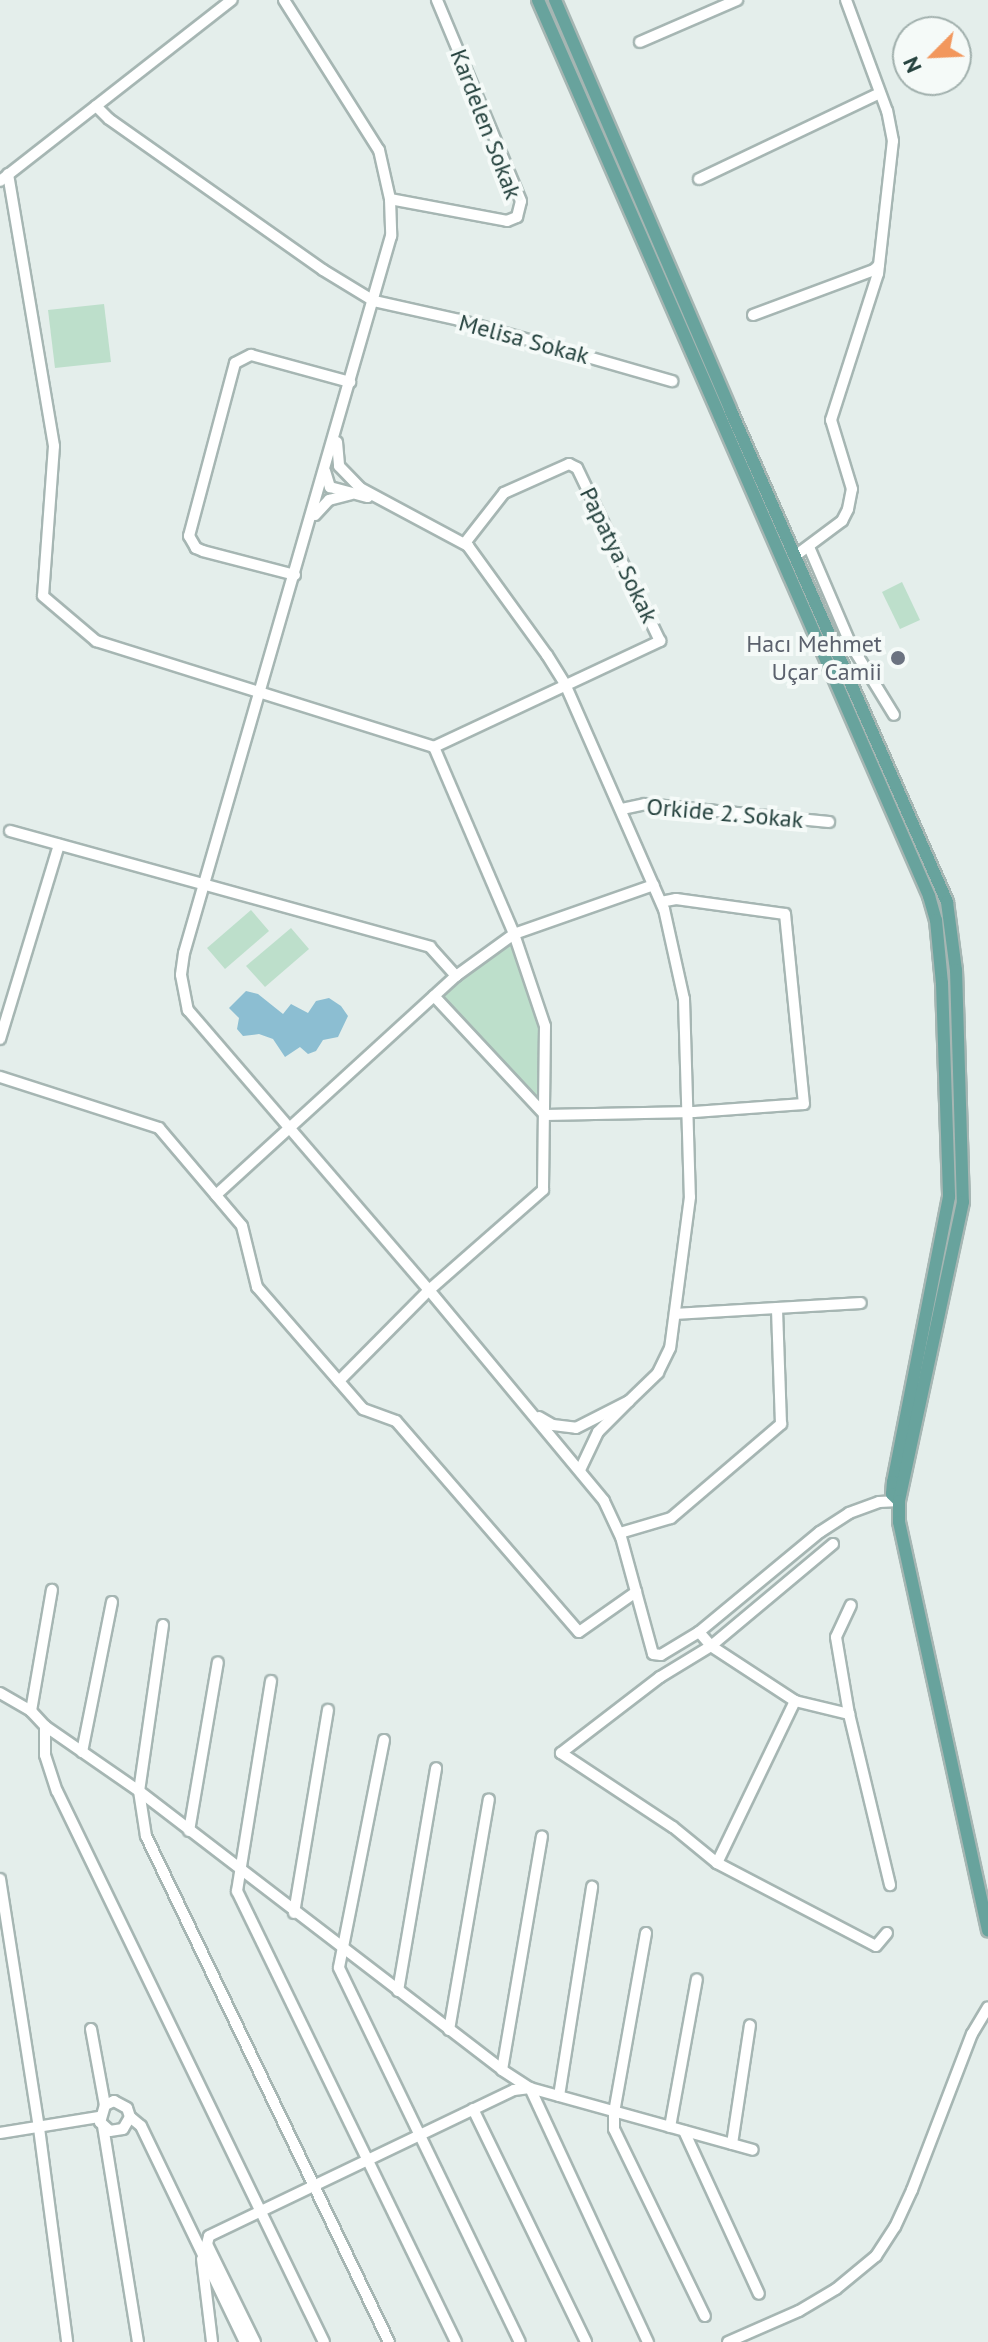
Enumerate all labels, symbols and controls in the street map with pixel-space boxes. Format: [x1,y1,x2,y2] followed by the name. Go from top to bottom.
[892,16,972,96] north arrow
[444,45,528,203] street label: Kardelen Sokak
[896,53,928,77] text: N
[456,308,592,370] street label: Melisa Sokak
[574,482,664,628] street label: Papatya Sokak
[746,630,882,686] place label: Hacı Mehmet Uçar Camii
[889,649,907,667] marker: Hacı Mehmet Uçar Camii
[644,792,806,834] street label: Orkide 2. Sokak

